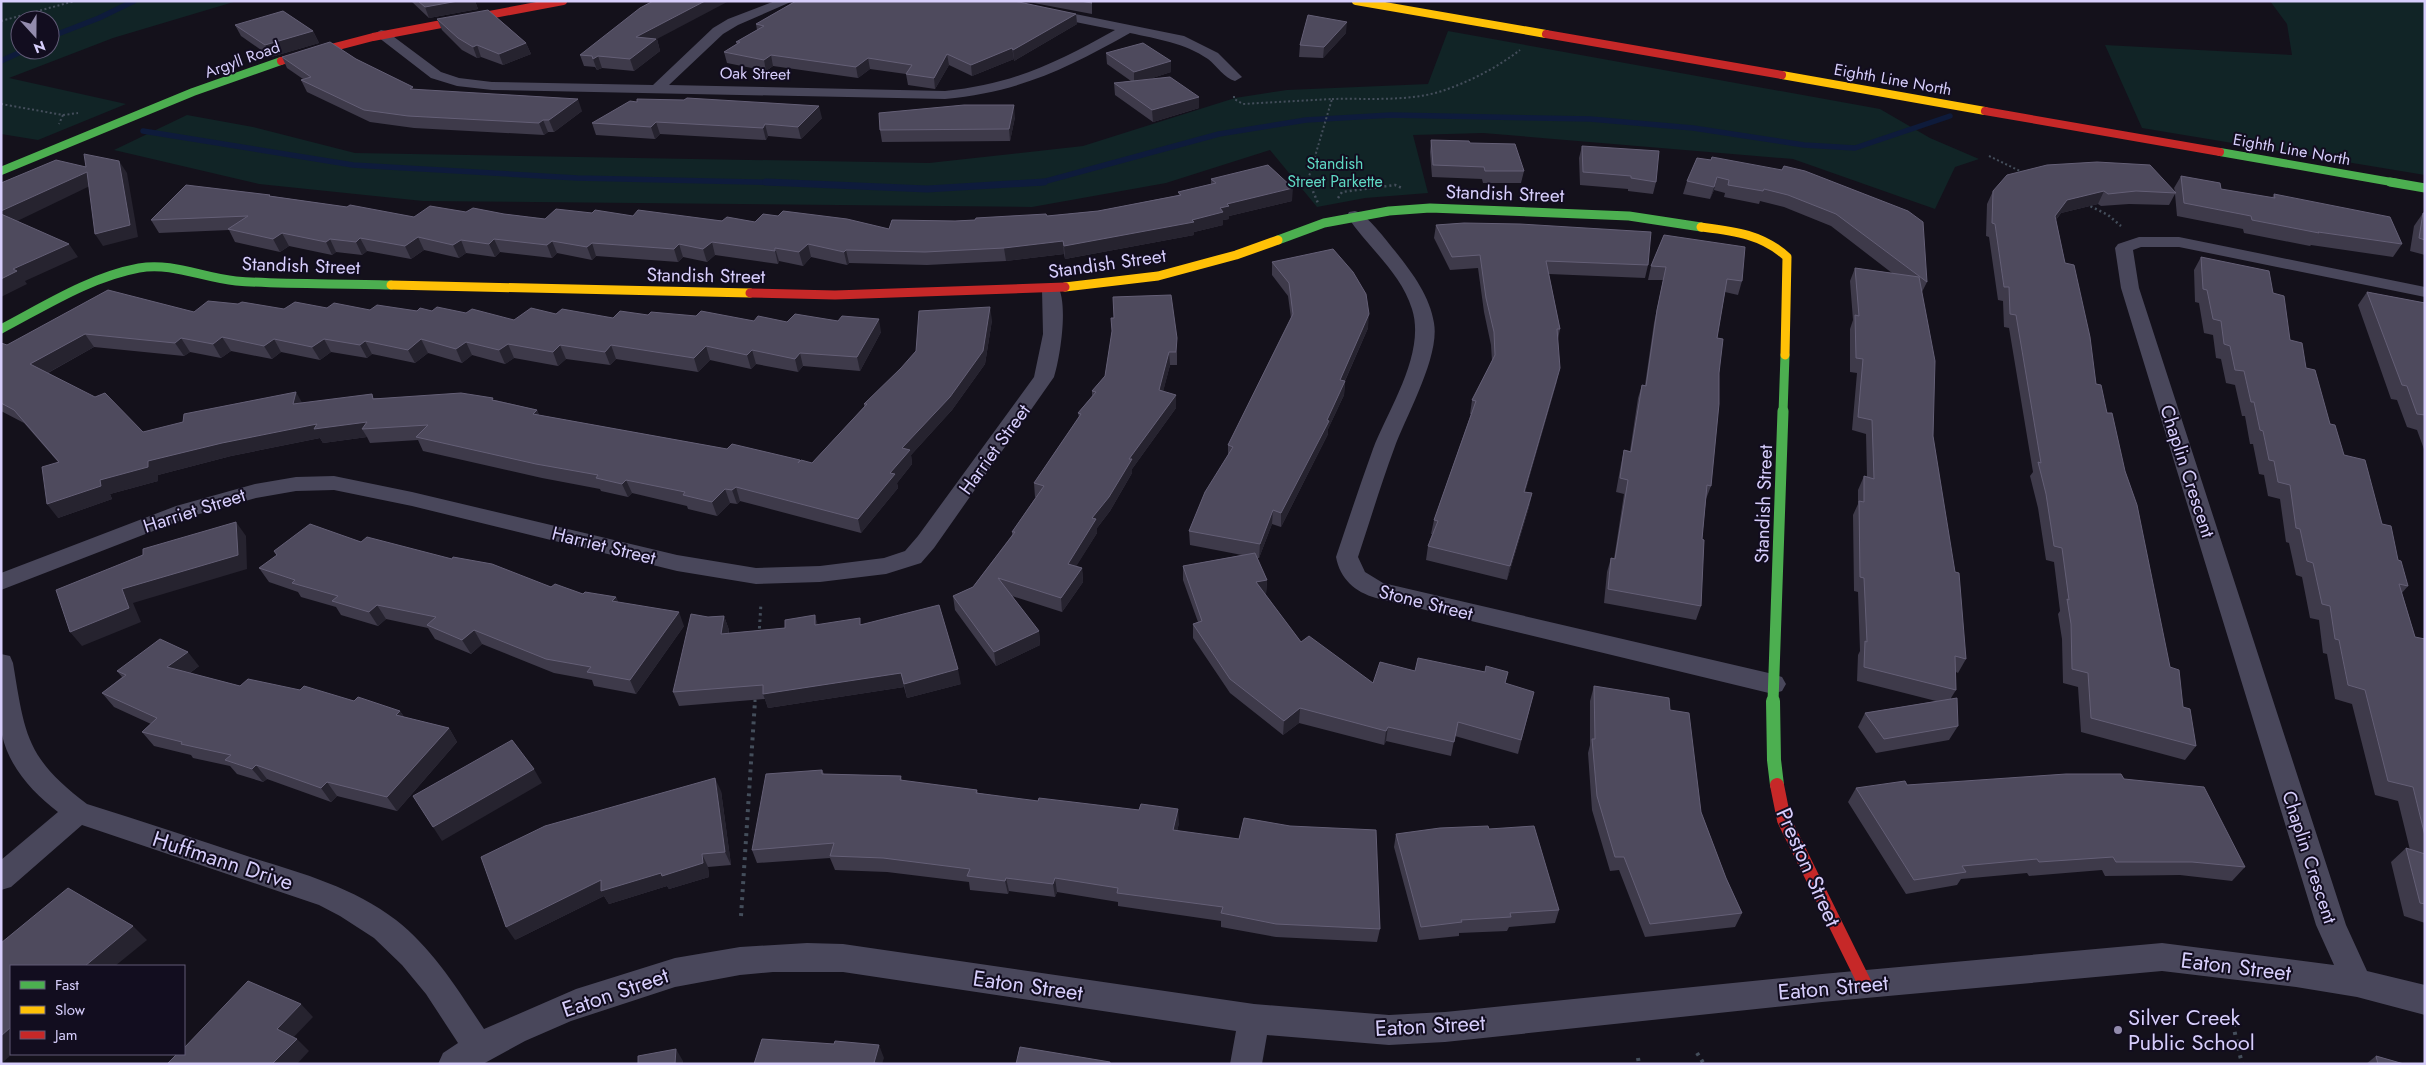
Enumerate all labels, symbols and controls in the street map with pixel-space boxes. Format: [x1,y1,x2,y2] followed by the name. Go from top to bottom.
[10,10,60,60] north arrow
[201,35,283,84] street label: Argyll Road
[31,36,48,58] text: N
[1832,58,1954,101] street label: Eighth Line North
[720,61,791,86] street label: Oak Street
[2231,128,2353,171] street label: Eighth Line North
[1287,152,1383,193] park label: Standish Street Parkette
[1445,178,1565,209] street label: Standish Street
[1047,242,1168,285] street label: Standish Street
[241,250,361,281] street label: Standish Street
[646,261,766,290] street label: Standish Street
[952,398,1037,500] street label: Harriet Street
[2153,401,2222,541] street label: Chaplin Crescent
[1748,444,1779,564] street label: Standish Street
[140,481,249,540] street label: Harriet Street
[549,520,659,572] street label: Harriet Street
[1376,578,1476,627] street label: Stone Street
[2275,787,2344,927] street label: Chaplin Crescent
[1769,802,1850,932] street label: Preston Street
[149,822,297,898] street label: Huffmann Drive
[2179,943,2294,989] street label: Eaton Street
[557,959,673,1025] street label: Eaton Street
[971,961,1086,1009] street label: Eaton Street
[10,965,185,1055] legend
[1777,966,1890,1008] street label: Eaton Street
[55,974,79,996] text: Fast
[55,999,86,1021] text: Slow
[2128,1001,2255,1058] place label: Silver Creek Public School
[1374,1006,1487,1044] street label: Eaton Street
[53,1024,78,1046] text: Jam
[2112,1024,2124,1036] marker: Silver Creek Public School

